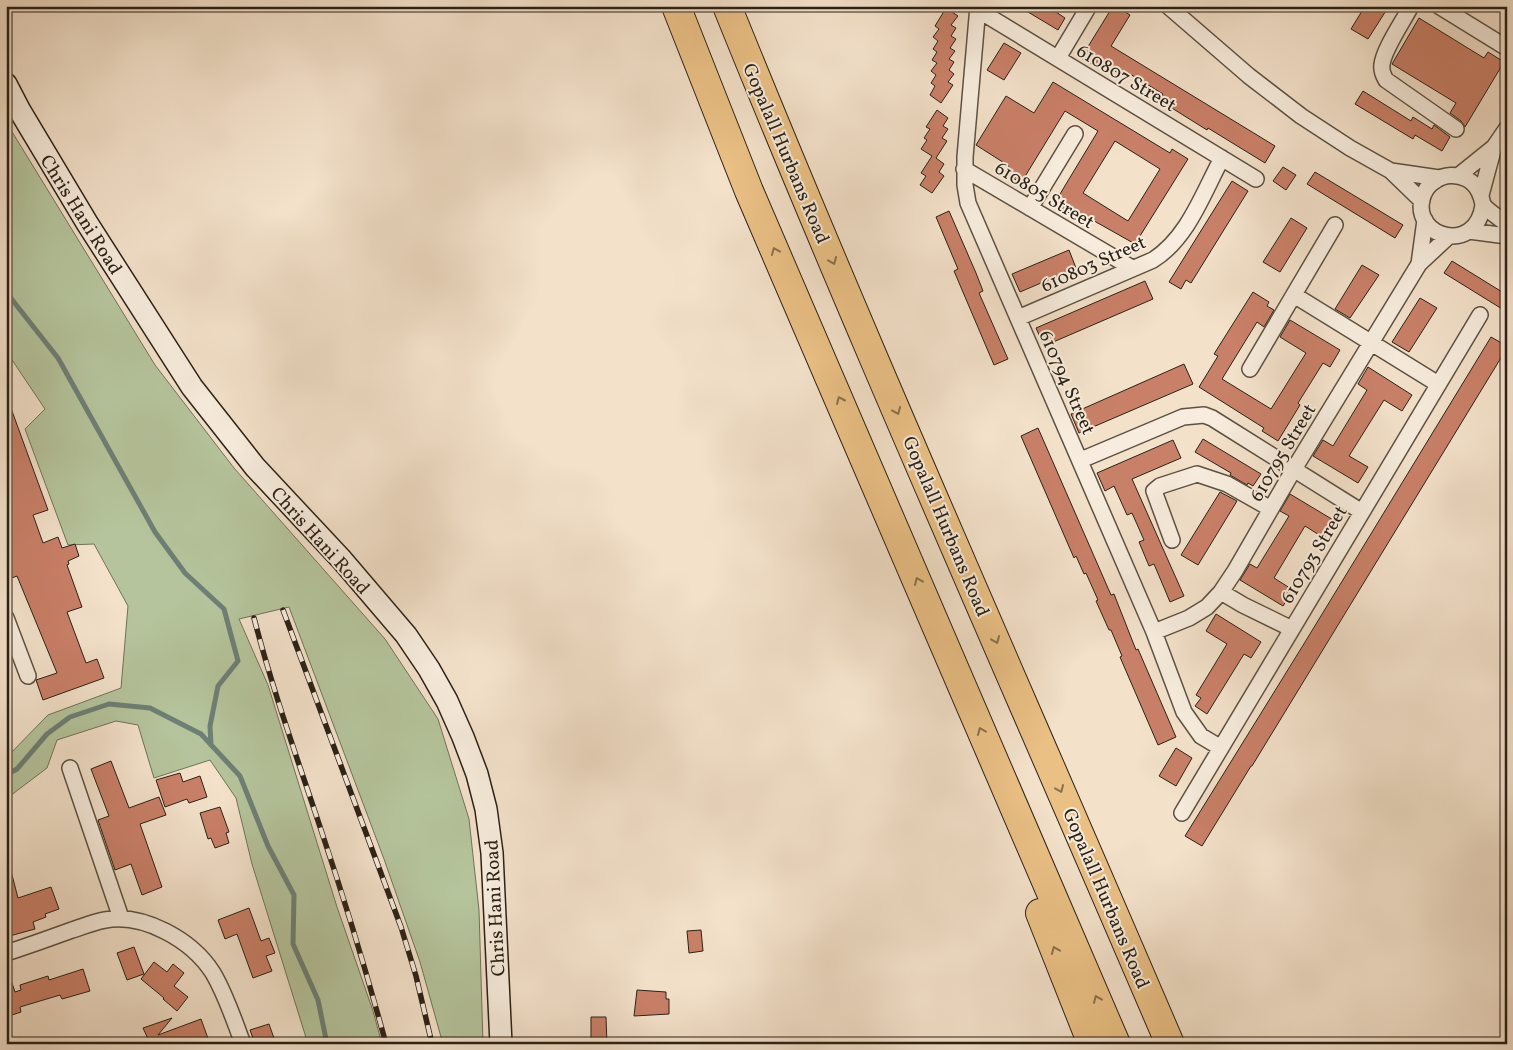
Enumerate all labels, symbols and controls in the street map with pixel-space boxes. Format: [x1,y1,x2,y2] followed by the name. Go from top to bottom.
[1071,39,1181,119] street label: 610807 Street
[735,60,835,248] street label: Gopalall Hurbans Road
[33,150,128,280] street label: Chris Hani Road
[989,156,1099,236] street label: 610805 Street
[1037,230,1151,300] street label: 610803 Street
[770,247,781,256] one-way arrow
[826,256,837,265] one-way arrow
[1032,326,1101,439] street label: 610794 Street
[835,396,846,405] one-way arrow
[1244,399,1323,507] street label: 610795 Street
[891,406,901,415] one-way arrow
[895,433,995,621] street label: Gopalall Hurbans Road
[264,482,375,601] street label: Chris Hani Road
[1275,501,1354,609] street label: 610793 Street
[913,577,924,586] one-way arrow
[990,635,1001,644] one-way arrow
[977,727,988,736] one-way arrow
[1054,784,1065,793] one-way arrow
[1055,805,1155,993] street label: Gopalall Hurbans Road
[479,839,513,977] street label: Chris Hani Road
[1051,946,1061,955] one-way arrow
[1093,995,1104,1004] one-way arrow

